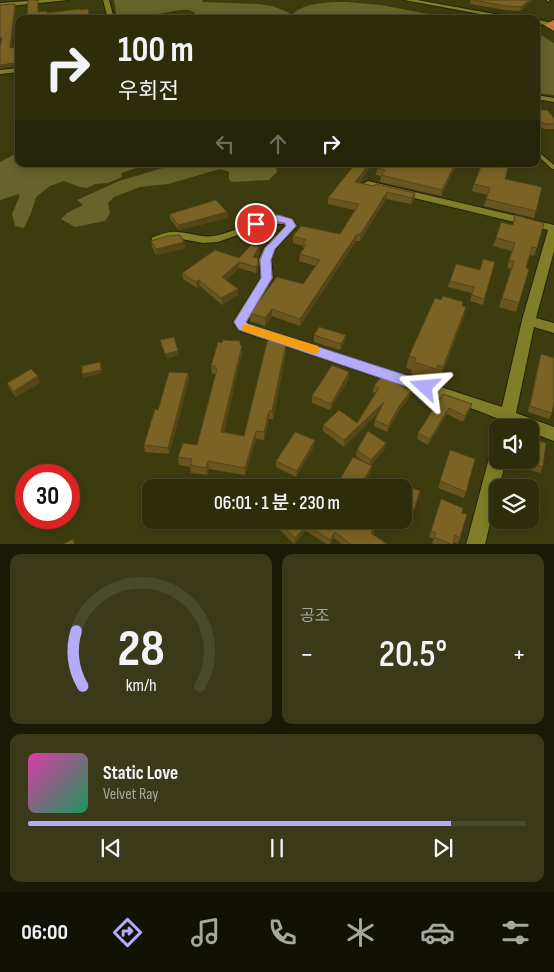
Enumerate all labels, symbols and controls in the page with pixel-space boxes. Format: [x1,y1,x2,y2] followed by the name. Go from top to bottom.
[118,29,194,72] text: 100 m
[35,35,100,100] icon: right
[118,78,179,105] text: 우회전
[211,130,239,158] icon: left
[264,130,292,158] icon: ahead
[317,130,345,158] icon: right
[235,203,277,245] pin
[242,210,270,238] icon: arrive
[398,360,450,412] position arrow
[489,419,539,529] map controls
[489,419,539,469] button: sound
[15,464,80,529] speed limit sign: 30
[489,479,539,529] button: layers
[214,492,340,515] text: 06:01 · 1 분 · 230 m
[300,607,329,626] text: 공조
[117,618,165,681] text: 28
[379,632,447,677] text: 20.5°
[300,638,314,671] text: −
[512,638,526,671] text: +
[126,675,156,696] text: km/h
[103,762,178,785] text: Static Love
[103,785,158,804] text: Velvet Ray
[97,834,125,862] icon: previous
[263,834,291,862] icon: pause
[429,834,457,862] icon: next
[110,915,145,950] icon: directions
[188,915,223,950] icon: music
[265,915,300,950] icon: phone
[343,915,378,950] icon: climate
[420,915,455,950] icon: car
[498,915,533,950] icon: filters
[21,919,68,946] text: 06:00

